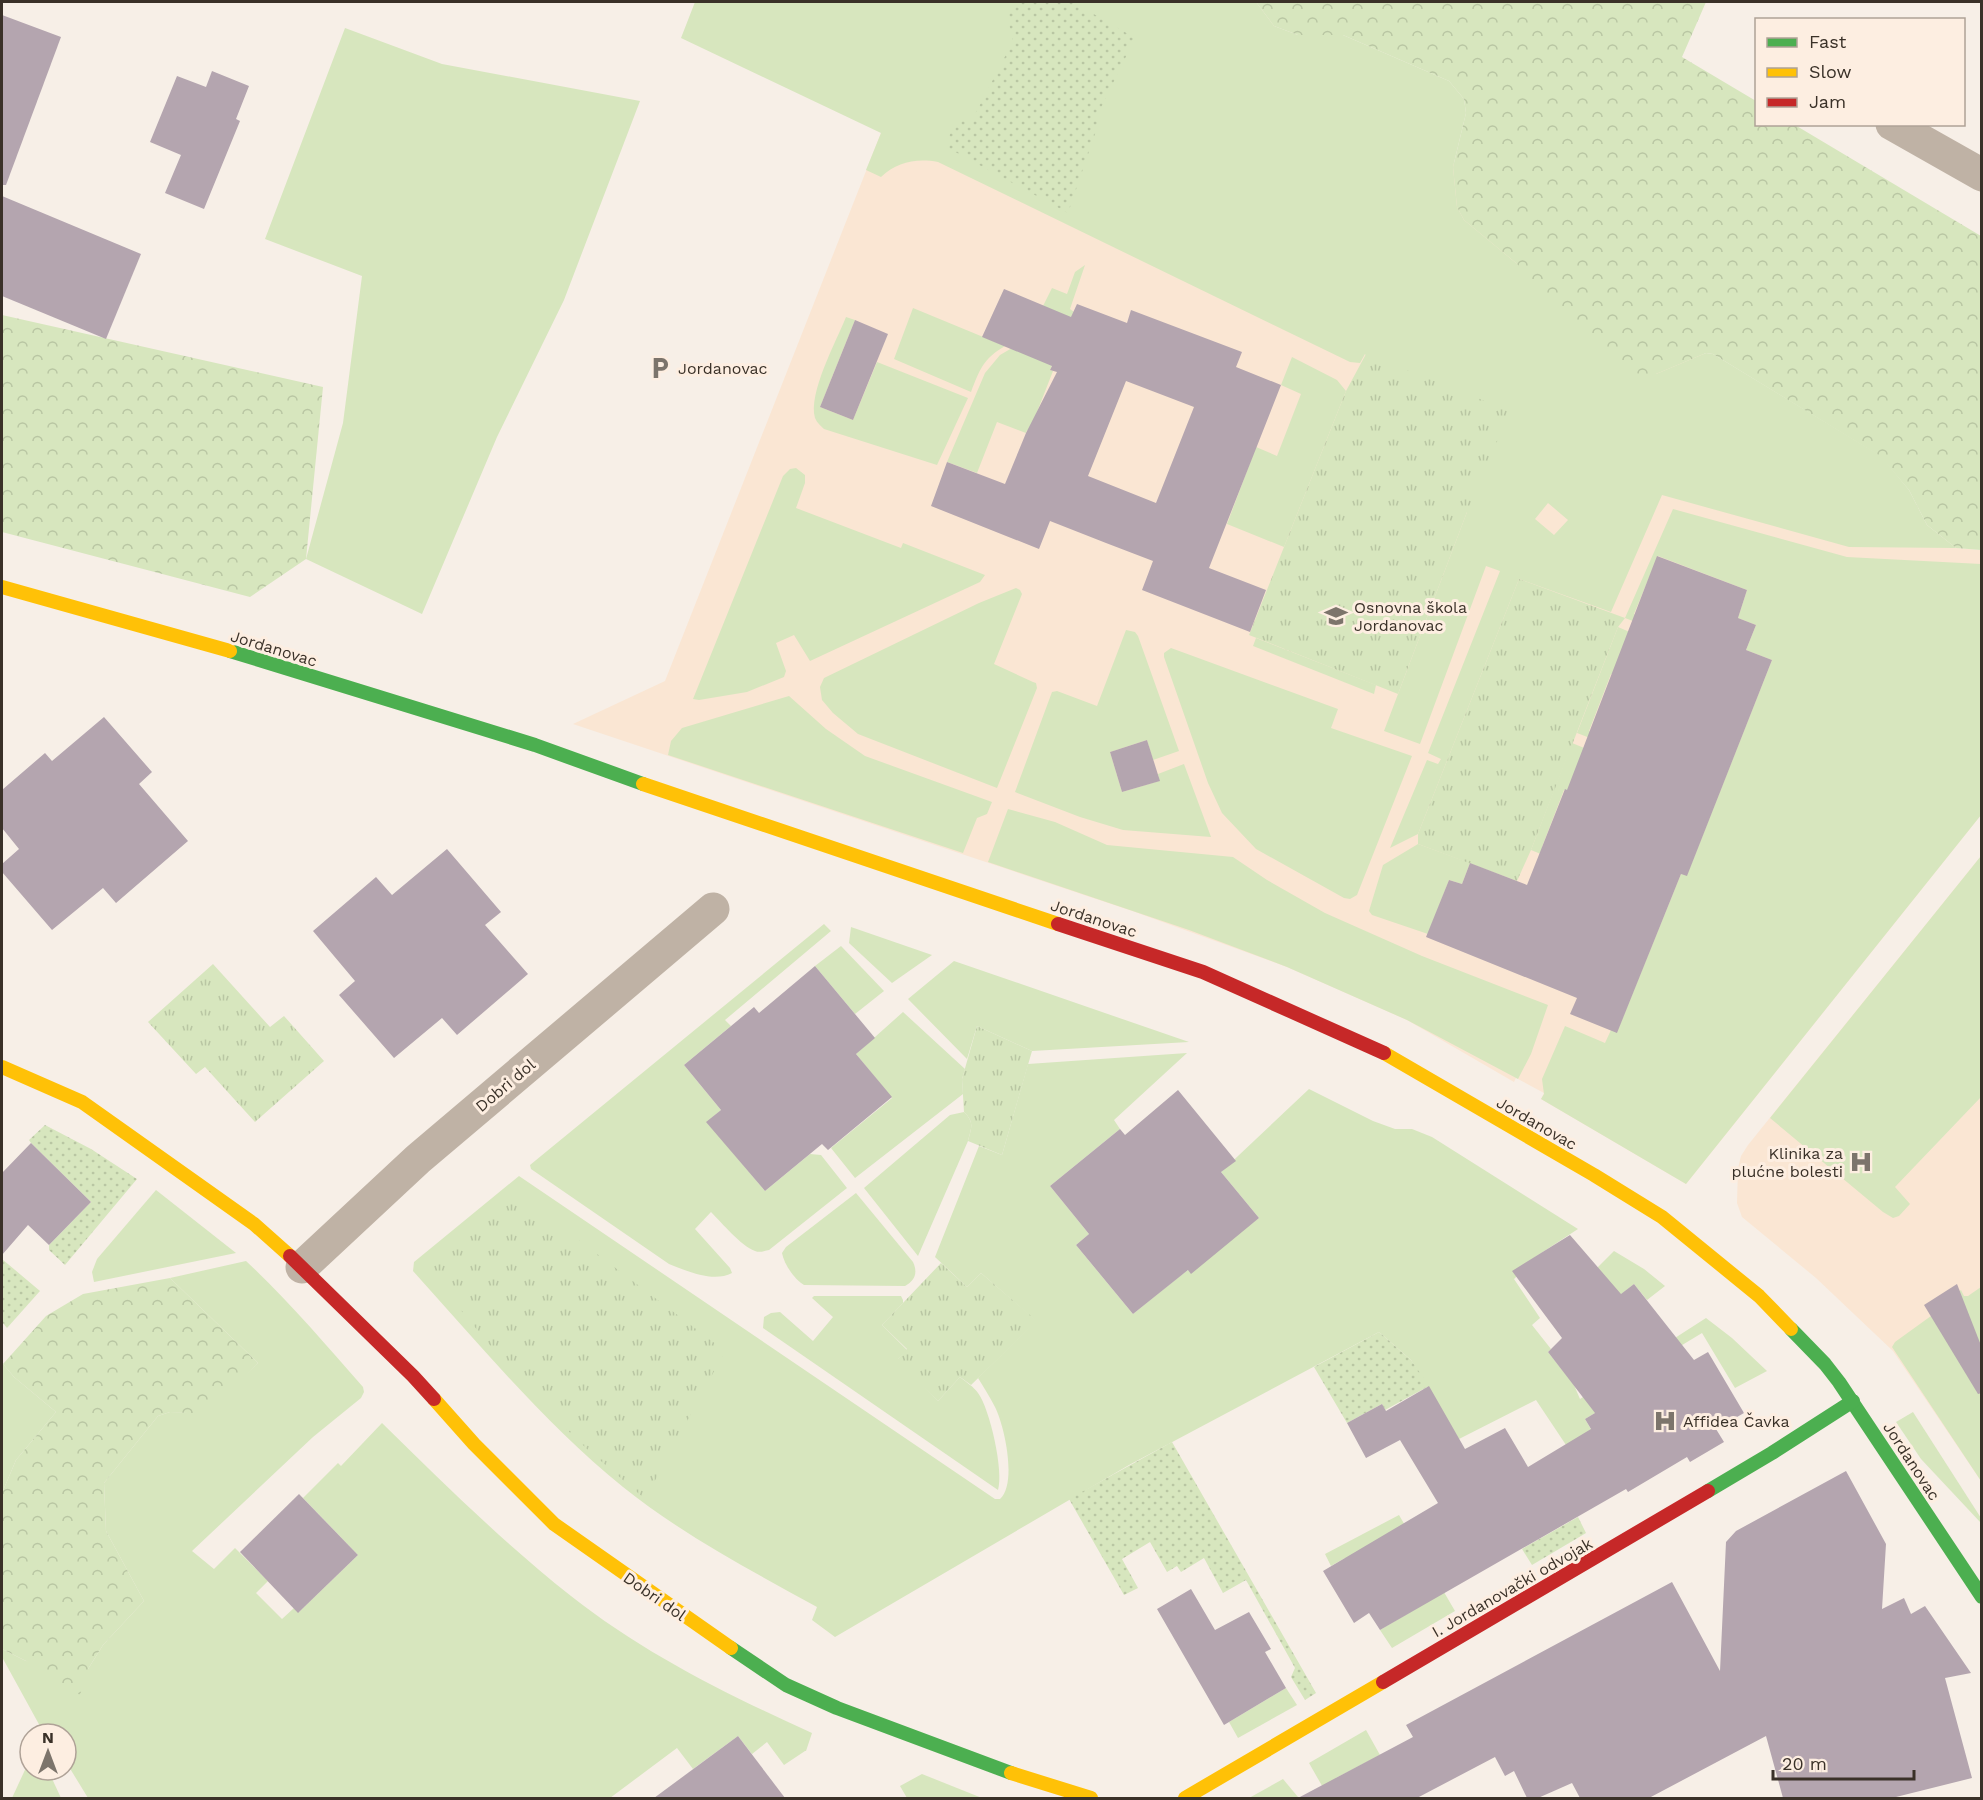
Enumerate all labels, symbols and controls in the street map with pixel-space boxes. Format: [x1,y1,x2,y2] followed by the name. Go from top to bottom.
[1755,18,1965,126] legend
[1809,31,1847,52] text: Fast
[1809,61,1852,82] text: Slow
[1809,91,1846,112] text: Jam
[647,355,673,381] parking icon: Jordanovac
[678,359,768,378] place label: Jordanovac
[1354,598,1467,635] place label: Osnovna škola Jordanovac
[1323,603,1349,629] school or university icon: Osnovna škola Jordanovac
[228,626,319,671] street label: Jordanovac
[1048,896,1139,941] street label: Jordanovac
[472,1055,539,1116] street label: Dobri dol
[1493,1093,1580,1154] street label: Jordanovac
[1731,1144,1843,1181] place label: Klinika za plućne bolesti
[1848,1149,1874,1175] hospital icon: Klinika za plućne bolesti
[1652,1408,1678,1434] hospital icon: Affidea Čavka
[1683,1412,1789,1431] place label: Affidea Čavka
[1879,1419,1944,1504] street label: Jordanovac
[1429,1534,1596,1641] street label: I. Jordanovački odvojak
[620,1568,690,1625] street label: Dobri dol
[18,1722,78,1782] north arrow
[42,1728,54,1747] text: N
[1773,1743,1914,1781] scale bar
[1782,1753,1827,1774] text: 20 m

